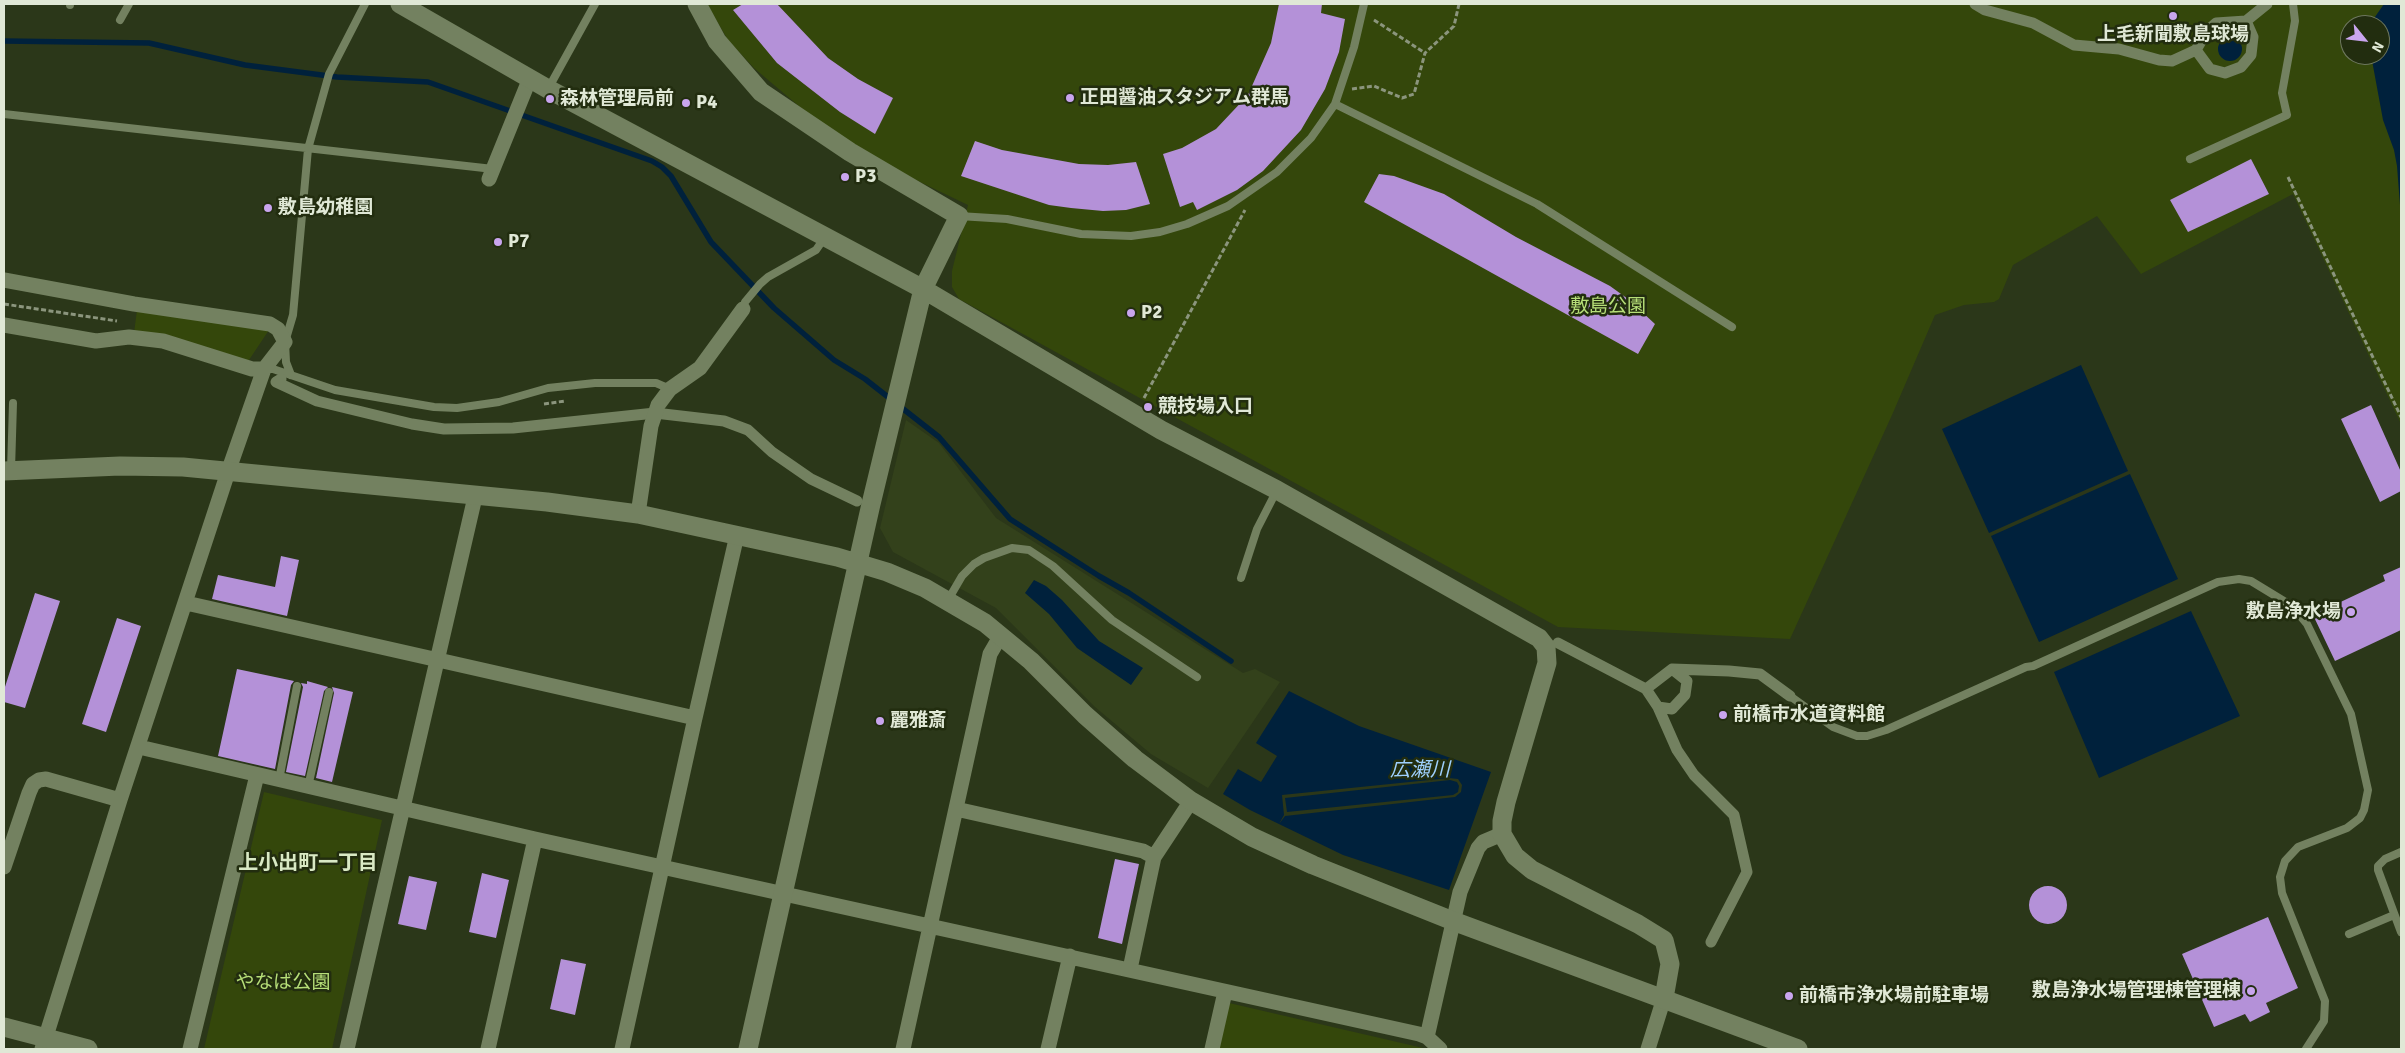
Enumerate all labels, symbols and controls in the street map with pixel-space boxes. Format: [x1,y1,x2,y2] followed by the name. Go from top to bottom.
[2167,10,2179,22] marker: 上毛新聞敷島球場
[2340,15,2390,65] north arrow
[2097,24,2249,46] place label: 上毛新聞敷島球場
[2368,39,2387,55] text: N
[1080,87,1289,109] place label: 正田醤油スタジアム群馬
[560,88,674,110] place label: 森林管理局前
[696,92,717,114] place label: P4
[1064,92,1076,104] marker: 正田醤油スタジアム群馬
[544,93,556,105] marker: 森林管理局前
[680,97,692,109] marker: P4
[855,166,876,188] place label: P3
[839,171,851,183] marker: P3
[278,197,373,219] place label: 敷島幼稚園
[262,202,274,214] marker: 敷島幼稚園
[508,231,529,253] place label: P7
[492,236,504,248] marker: P7
[1570,296,1646,318] park label: 敷島公園
[1141,302,1162,324] place label: P2
[1125,307,1137,319] marker: P2
[1158,396,1253,418] place label: 競技場入口
[1142,401,1154,413] marker: 競技場入口
[2246,601,2341,623] place label: 敷島浄水場
[2345,606,2357,618] marker: 敷島浄水場
[1733,704,1885,726] place label: 前橋市水道資料館
[1717,709,1729,721] marker: 前橋市水道資料館
[890,710,947,732] place label: 麗雅斎
[874,715,886,727] marker: 麗雅斎
[1390,759,1450,783] water label: 広瀬川
[238,852,378,876] district label: 上小出町一丁目
[236,972,330,994] park label: やなば公園
[2032,980,2241,1002] place label: 敷島浄水場管理棟管理棟
[1799,985,1989,1007] place label: 前橋市浄水場前駐車場
[2245,985,2257,997] marker: 敷島浄水場管理棟管理棟
[1783,990,1795,1002] marker: 前橋市浄水場前駐車場

